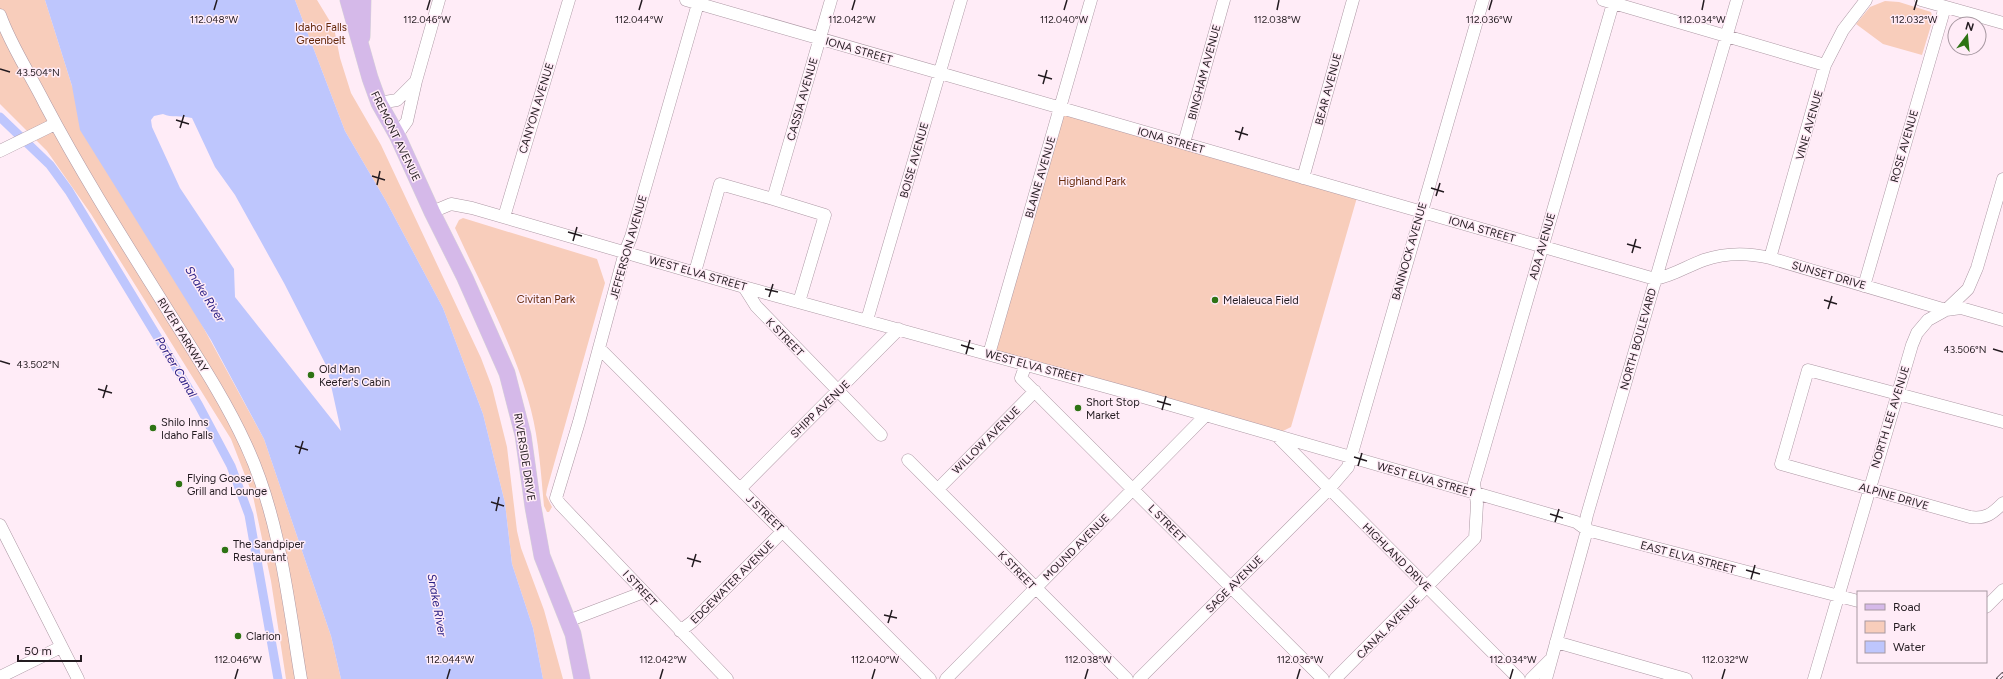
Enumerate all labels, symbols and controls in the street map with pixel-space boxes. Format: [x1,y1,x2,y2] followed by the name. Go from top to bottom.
[190,13,238,26] text: 112.048°W
[403,13,451,26] text: 112.046°W
[615,13,663,26] text: 112.044°W
[828,13,876,26] text: 112.042°W
[1040,13,1089,26] text: 112.040°W
[1253,13,1301,26] text: 112.038°W
[1466,13,1513,26] text: 112.036°W
[1678,13,1726,26] text: 112.034°W
[1891,13,1938,26] text: 112.032°W
[1947,16,1987,56] north arrow
[1964,19,1976,34] text: N
[295,21,347,47] park label: Idaho Falls Greenbelt
[1185,23,1223,121] street label: BINGHAM AVENUE
[824,35,894,66] street label: IONA STREET
[1313,52,1344,127] street label: BEAR AVENUE
[784,56,821,142] street label: CASSIA AVENUE
[516,61,556,155] street label: CANYON AVENUE
[16,66,60,79] text: 43.504°N
[368,89,423,183] street label: FREMONT AVENUE
[1793,89,1826,162] street label: VINE AVENUE
[1888,108,1921,184] street label: ROSE AVENUE
[897,121,931,199] street label: BOISE AVENUE
[1136,125,1206,156] street label: IONA STREET
[1023,135,1058,220] street label: BLAINE AVENUE
[1058,175,1126,188] park label: Highland Park
[607,193,650,301] street label: JEFFERSON AVENUE
[1389,201,1430,301] street label: BANNOCK AVENUE
[1527,211,1558,281] street label: ADA AVENUE
[1447,214,1517,245] street label: IONA STREET
[648,253,748,294] street label: WEST ELVA STREET
[1790,259,1868,292] street label: SUNSET DRIVE
[182,263,228,325] water label: Snake River
[1618,286,1659,392] street label: NORTH BOULEVARD
[517,293,576,306] park label: Civitan Park
[1223,294,1299,307] place label: Melaleuca Field
[1210,295,1220,305] marker: Melaleuca Field
[154,296,211,375] street label: RIVER PARKWAY
[763,315,806,359] street label: K STREET
[152,334,200,400] water label: Porter Canal
[1944,343,1986,356] text: 43.506°N
[983,347,1084,386] street label: WEST ELVA STREET
[17,358,59,371] text: 43.502°N
[319,363,390,389] place label: Old Man Keefer's Cabin
[1869,364,1912,470] street label: NORTH LEE AVENUE
[306,370,316,380] marker: Old Man Keefer's Cabin
[788,378,853,441] street label: SHIPP AVENUE
[1086,396,1140,422] place label: Short Stop Market
[1073,403,1083,413] marker: Short Stop Market
[950,404,1023,477] street label: WILLOW AVENUE
[511,412,538,502] street label: RIVERSIDE DRIVE
[161,416,213,442] place label: Shilo Inns Idaho Falls
[148,423,158,433] marker: Shilo Inns Idaho Falls
[1376,459,1476,500] street label: WEST ELVA STREET
[187,472,267,498] place label: Flying Goose Grill and Lounge
[174,479,184,489] marker: Flying Goose Grill and Lounge
[1858,480,1930,513] street label: ALPINE DRIVE
[743,492,786,534] street label: J STREET
[1145,502,1188,545] street label: L STREET
[1041,512,1112,583] street label: MOUND AVENUE
[1360,520,1434,594] street label: HIGHLAND DRIVE
[233,538,304,564] place label: The Sandpiper Restaurant
[688,538,777,627] street label: EDGEWATER AVENUE
[1639,539,1737,576] street label: EAST ELVA STREET
[220,545,230,555] marker: The Sandpiper Restaurant
[995,548,1038,592] street label: K STREET
[1203,553,1266,616] street label: SAGE AVENUE
[620,568,660,609] street label: I STREET
[425,573,450,638] water label: Snake River
[1857,591,1987,663] legend
[1354,593,1423,662] street label: CANAL AVENUE
[1893,600,1921,614] text: Road
[1893,620,1916,634] text: Park
[246,630,281,643] place label: Clarion
[233,631,243,641] marker: Clarion
[18,637,81,663] scale bar
[1893,640,1925,654] text: Water
[24,644,52,658] text: 50 m
[214,653,262,666] text: 112.046°W
[426,653,474,666] text: 112.044°W
[639,653,687,666] text: 112.042°W
[851,653,900,666] text: 112.040°W
[1064,653,1112,666] text: 112.038°W
[1277,653,1324,666] text: 112.036°W
[1489,653,1537,666] text: 112.034°W
[1702,653,1749,666] text: 112.032°W

